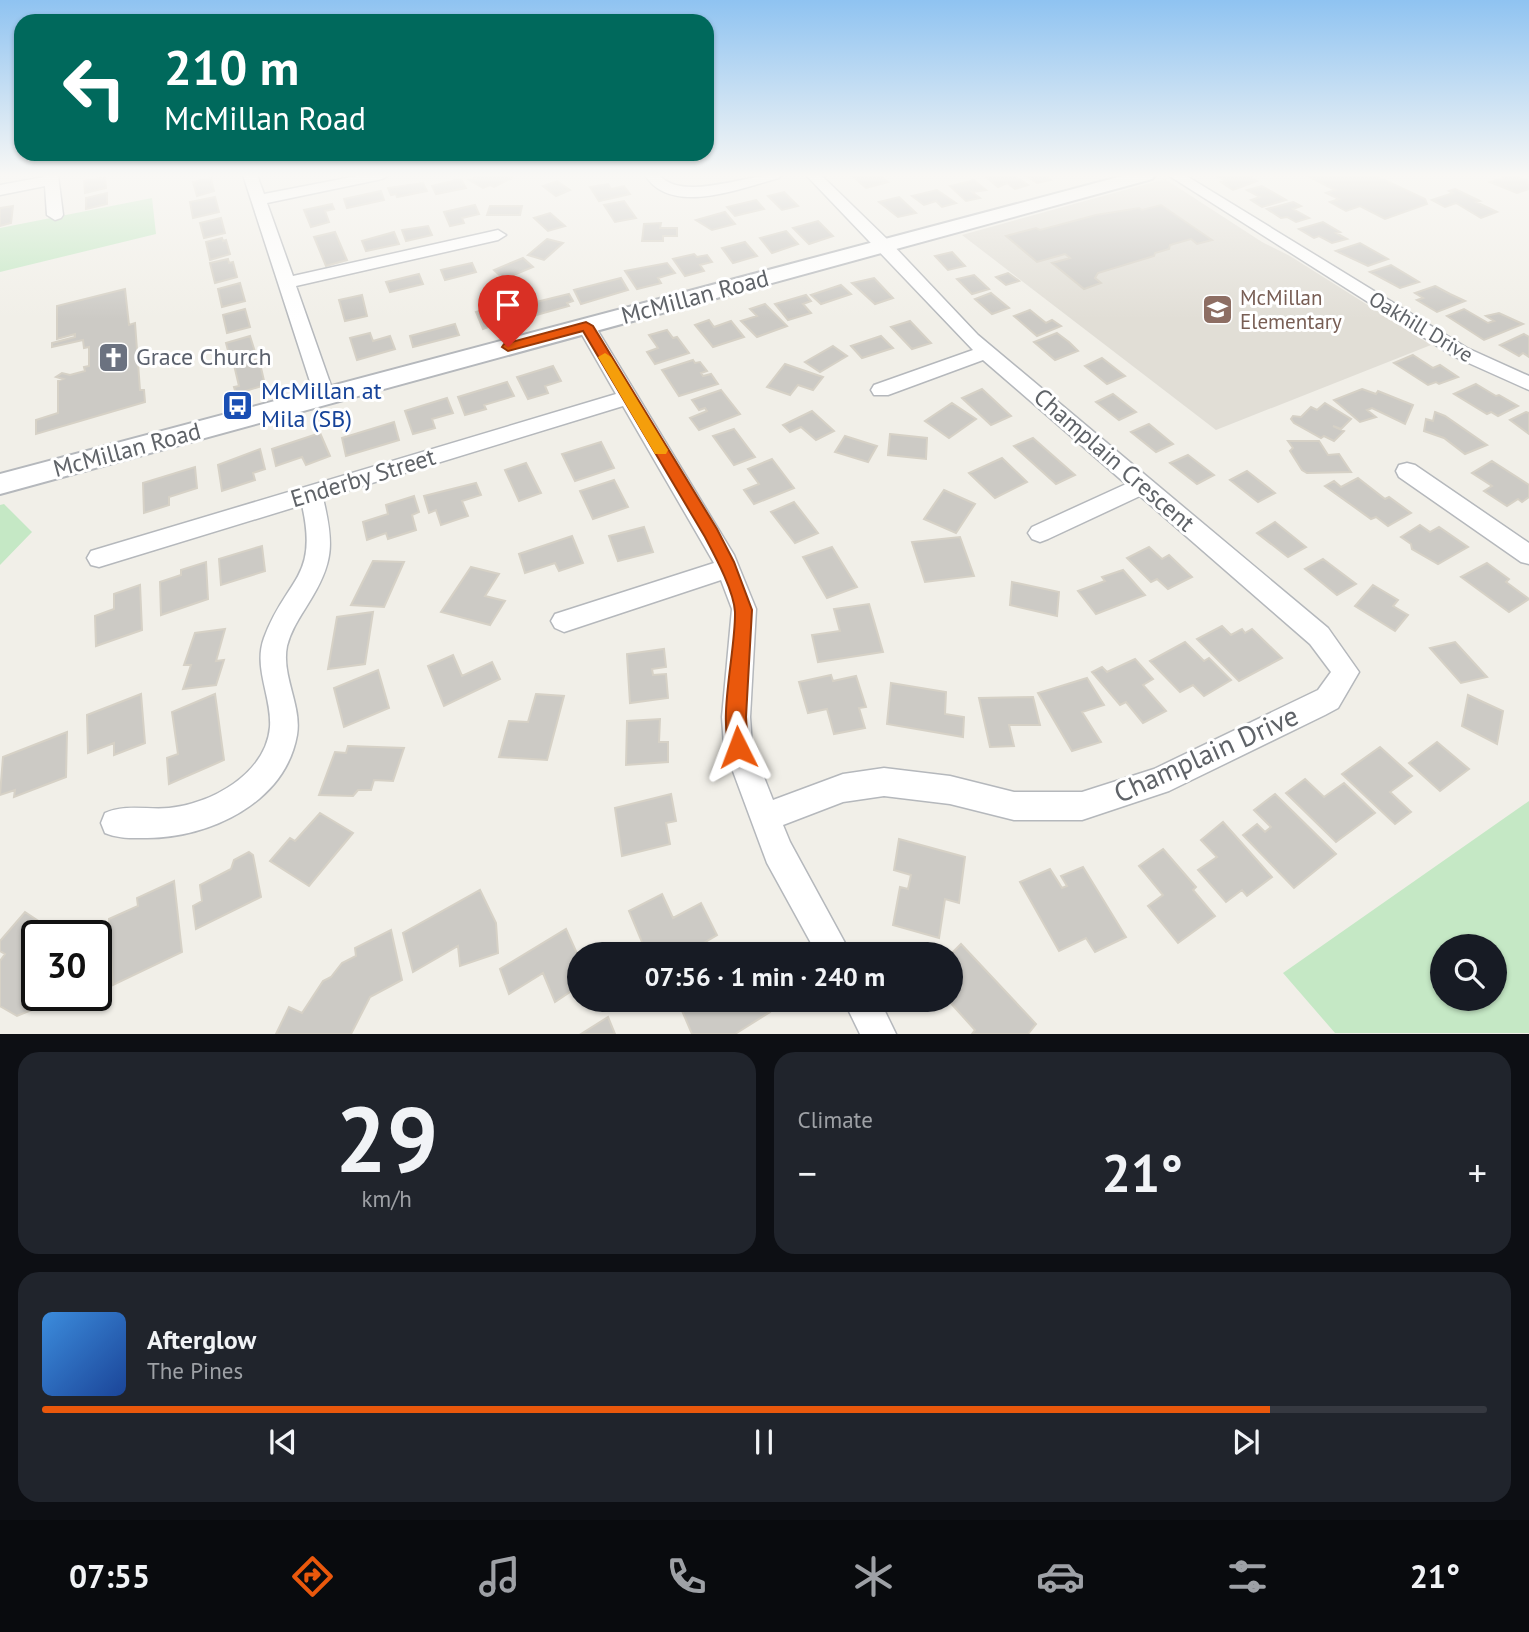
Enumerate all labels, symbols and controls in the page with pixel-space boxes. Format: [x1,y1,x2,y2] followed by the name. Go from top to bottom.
[164,35,299,99] text: 210 m
[49,42,140,133] icon: left
[164,97,366,139] text: McMillan Road
[618,262,772,331] street label: McMillan Road
[478,275,538,347] pin
[1240,284,1342,335] place label: McMillan Elementary
[1364,285,1478,368] street label: Oakhill Drive
[489,286,527,324] icon: arrive
[1200,293,1234,327] school or university icon: McMillan Elementary
[96,340,130,374] church icon: Grace Church
[136,341,272,372] place label: Grace Church
[261,375,382,434] place label: McMillan at Mila (SB)
[1027,381,1201,538] street label: Champlain Crescent
[221,388,255,422] bus stop icon: McMillan at Mila (SB)
[50,415,204,484] street label: McMillan Road
[287,441,439,514] street label: Enderby Street
[1108,696,1304,811] street label: Champlain Drive
[701,710,775,784] position arrow
[21,920,112,1011] speed limit sign: 30
[1430,934,1507,1011] map controls
[1430,934,1507,1011] button: search
[645,960,885,993] text: 07:56 · 1 min · 240 m
[335,1079,438,1197] text: 29
[798,1105,873,1134] text: Climate
[1101,1139,1183,1206] text: 21°
[798,1148,817,1197] text: −
[1468,1148,1487,1197] text: +
[362,1184,412,1213] text: km/h
[147,1323,256,1356] text: Afterglow
[147,1356,243,1385] text: The Pines
[264,1423,302,1461] icon: previous
[745,1423,783,1461] icon: pause
[1227,1423,1265,1461] icon: next
[288,1552,337,1601] icon: directions
[475,1552,524,1601] icon: music
[662,1552,711,1601] icon: phone
[849,1552,898,1601] icon: climate
[1036,1552,1085,1601] icon: car
[1223,1552,1272,1601] icon: filters
[69,1555,150,1597] text: 07:55
[1410,1555,1460,1597] text: 21°

